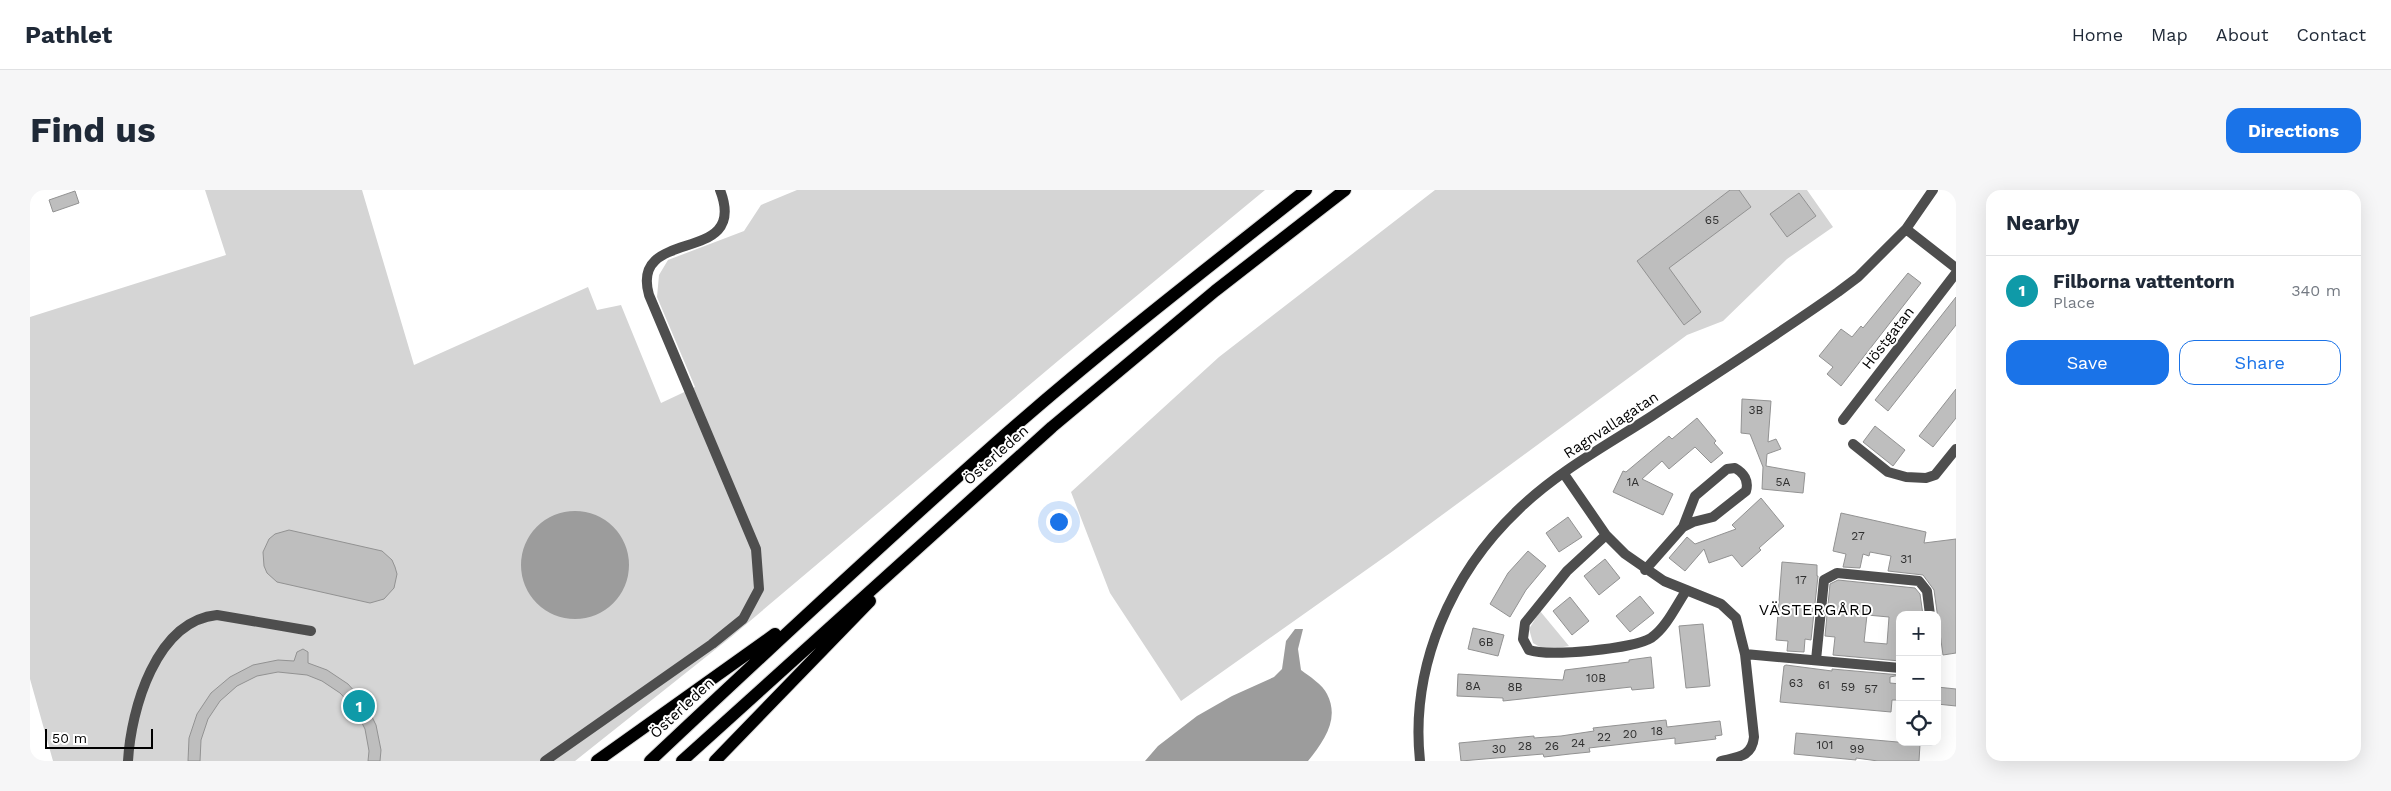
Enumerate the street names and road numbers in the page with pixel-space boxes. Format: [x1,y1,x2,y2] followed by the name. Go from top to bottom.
[1858,303,1918,373] street label: Höstgatan
[1560,388,1662,462] street label: Ragnvallagatan
[960,421,1032,489] street label: Österleden
[646,674,718,742] street label: Österleden

